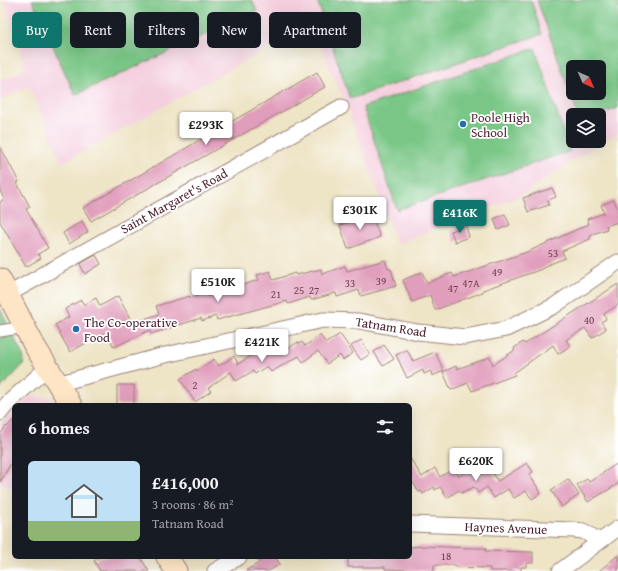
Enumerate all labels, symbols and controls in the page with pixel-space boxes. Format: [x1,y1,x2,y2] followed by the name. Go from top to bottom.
[12,12,62,48] chip: Buy
[70,12,126,48] chip: Rent
[134,12,199,48] chip: Filters
[207,12,261,48] chip: New
[269,12,361,48] chip: Apartment
[566,60,606,100] north arrow
[566,60,606,148] map controls
[471,108,531,142] place label: Poole High School
[566,108,606,148] button: layers
[178,112,234,146] pin: £293K
[188,115,224,134] text: £293K
[458,119,468,129] marker: Poole High School
[117,164,231,238] street label: Saint Margaret's Road
[332,197,388,231] pin: £301K
[342,200,378,219] text: £301K
[432,200,488,234] pin: £416K
[442,203,478,222] text: £416K
[548,245,558,261] house number: 53
[492,264,502,280] house number: 49
[190,269,246,303] pin: £510K
[200,272,236,291] text: £510K
[376,273,386,289] house number: 39
[345,275,355,291] house number: 33
[462,275,480,291] house number: 47A
[448,280,458,296] house number: 47
[294,282,304,298] house number: 25
[309,282,319,298] house number: 27
[271,286,281,302] house number: 21
[354,312,428,342] street label: Tatnam Road
[584,312,594,328] house number: 40
[84,313,177,347] place label: The Co-operative Food
[71,324,81,334] marker: The Co-operative Food
[234,329,290,363] pin: £421K
[244,332,280,351] text: £421K
[192,377,198,393] house number: 2
[28,415,90,440] text: 6 homes
[374,416,396,438] icon: filters
[448,448,504,482] pin: £620K
[458,451,494,470] text: £620K
[152,470,218,495] text: £416,000
[60,477,108,525] icon: home
[152,495,234,514] text: 3 rooms · 86 m²
[152,514,224,533] text: Tatnam Road
[464,517,548,539] street label: Haynes Avenue
[441,548,451,564] house number: 18

